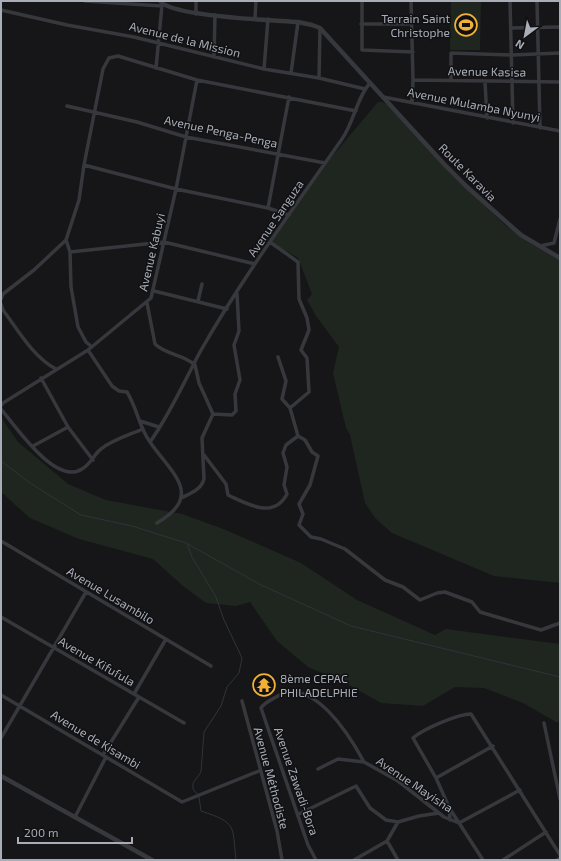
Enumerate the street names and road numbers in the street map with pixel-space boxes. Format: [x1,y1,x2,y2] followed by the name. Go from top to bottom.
[128,18,242,60] street label: Avenue de la Mission
[448,63,526,79] street label: Avenue Kasisa
[406,84,542,124] street label: Avenue Mulamba Nyunyi
[163,112,279,150] street label: Avenue Penga-Penga
[436,140,500,204] street label: Route Karavia
[244,177,306,259] street label: Avenue Sanguza
[135,212,167,292] street label: Avenue Kabuyi
[65,563,157,627] street label: Avenue Lusambilo
[56,633,138,689] street label: Avenue Kifufula
[49,707,143,771] street label: Avenue de Kisambi
[252,725,292,831] street label: Avenue Méthodiste
[272,725,322,837] street label: Avenue Zawadi-Bora
[374,753,456,815] street label: Avenue Mayisha

